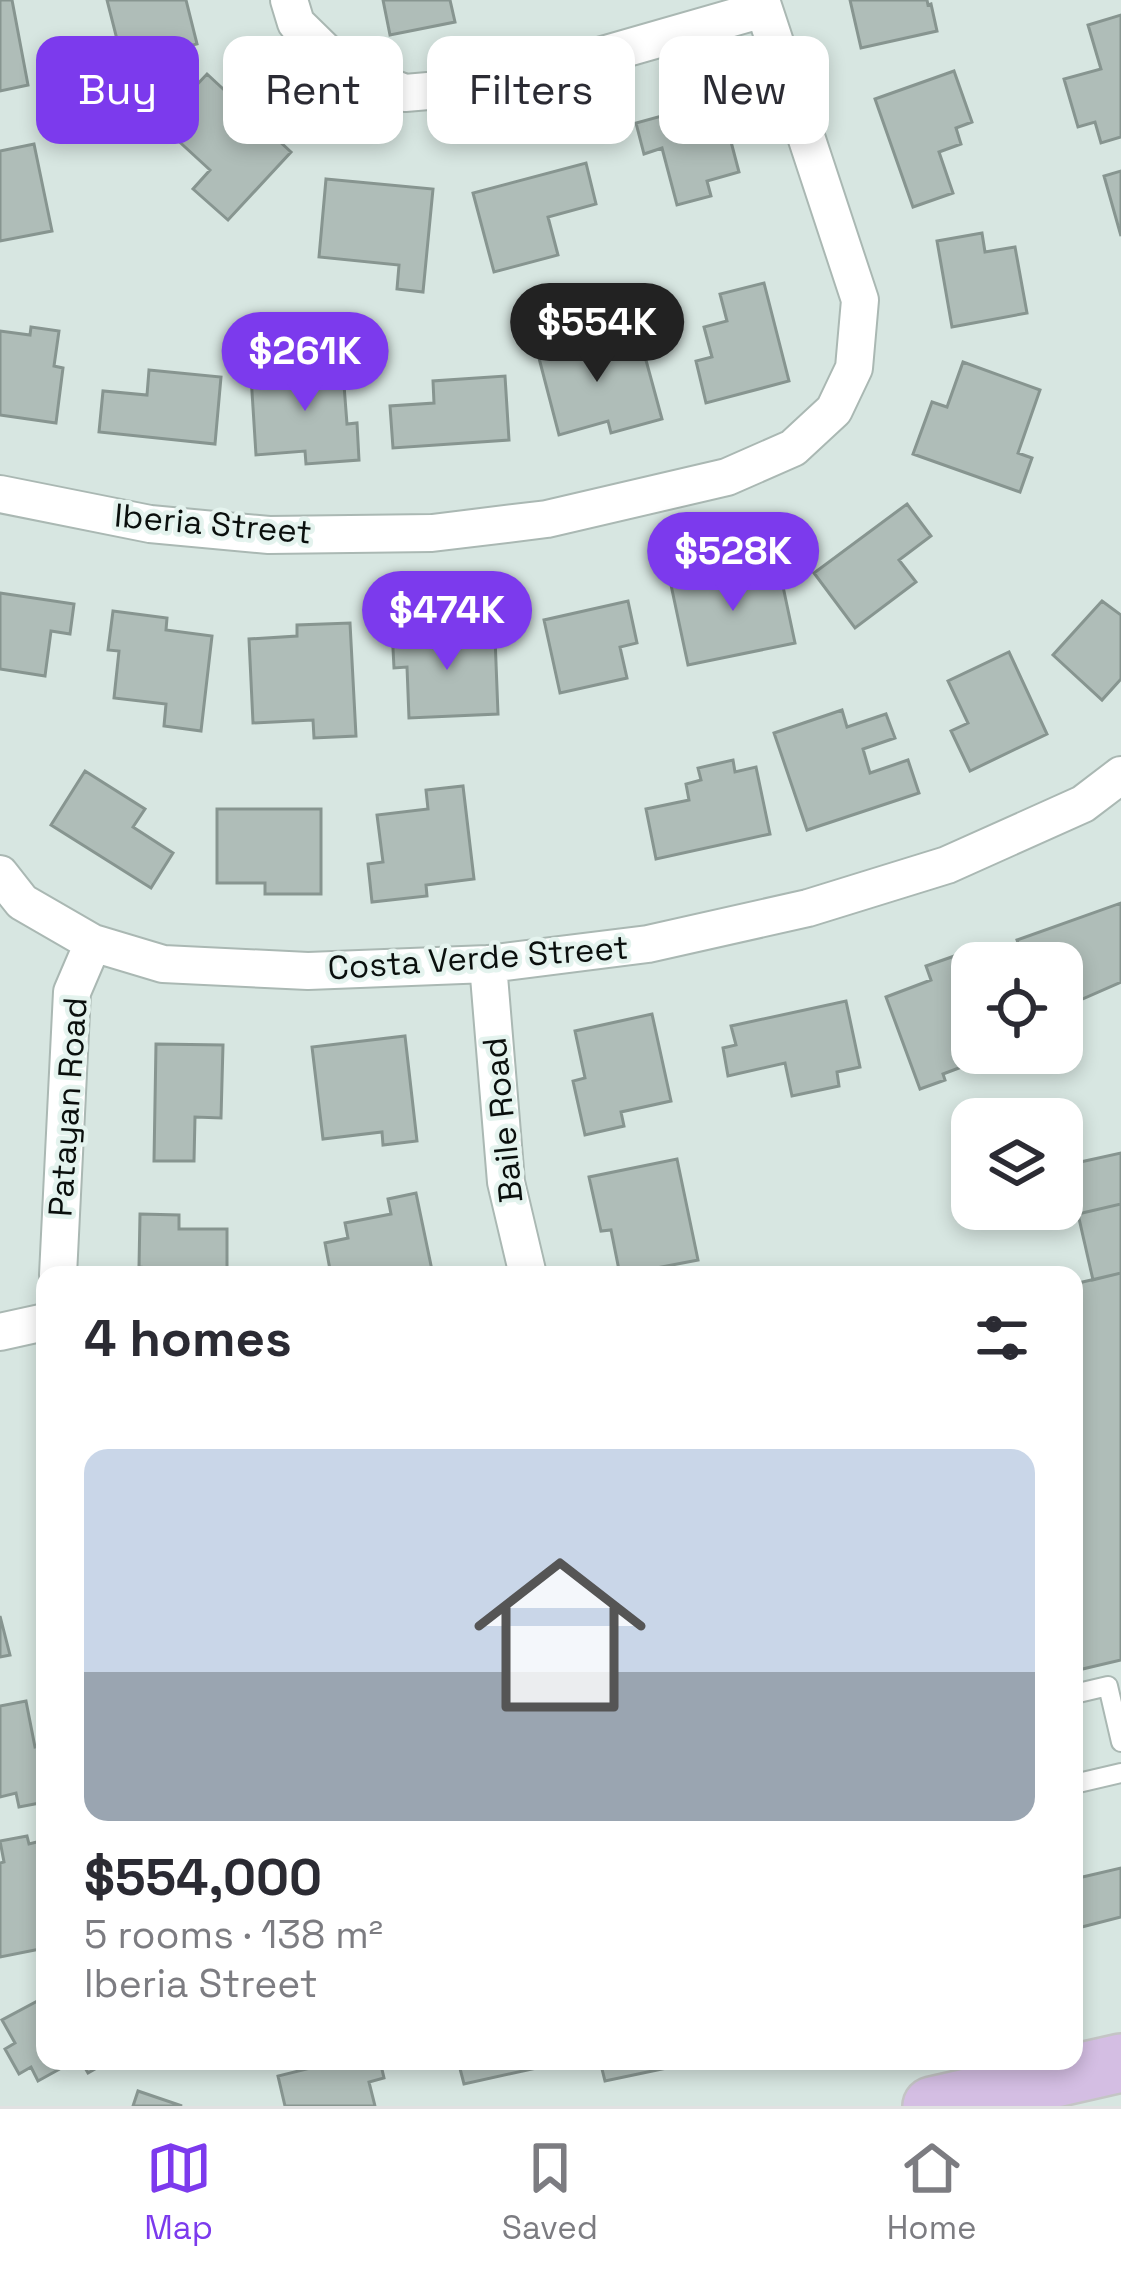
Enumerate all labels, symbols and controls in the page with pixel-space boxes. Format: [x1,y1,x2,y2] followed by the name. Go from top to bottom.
[36,36,199,144] chip: Buy
[223,36,403,144] chip: Rent
[427,36,635,144] chip: Filters
[659,36,829,144] chip: New
[513,283,681,385] pin: $554K
[537,297,657,346] text: $554K
[221,312,389,414] pin: $261K
[249,326,361,375] text: $261K
[113,494,313,554] street label: Iberia Street
[649,512,817,614] pin: $528K
[674,526,792,575] text: $528K
[363,571,531,673] pin: $474K
[389,585,505,634] text: $474K
[326,927,630,989] street label: Costa Verde Street
[951,942,1083,1230] map controls
[951,942,1083,1074] button: locate
[39,996,97,1218] street label: Patayan Road
[473,1035,533,1205] street label: Baile Road
[951,1098,1083,1230] button: layers
[969,1305,1035,1371] icon: filters
[84,1306,292,1371] text: 4 homes
[452,1527,668,1743] icon: home
[84,1845,322,1910] text: $554,000
[84,1910,383,1959] text: 5 rooms · 138 m²
[84,1959,318,2008] text: Iberia Street
[144,2135,213,2249] tab: Map
[502,2135,598,2249] tab: Saved
[887,2135,977,2249] tab: Home

